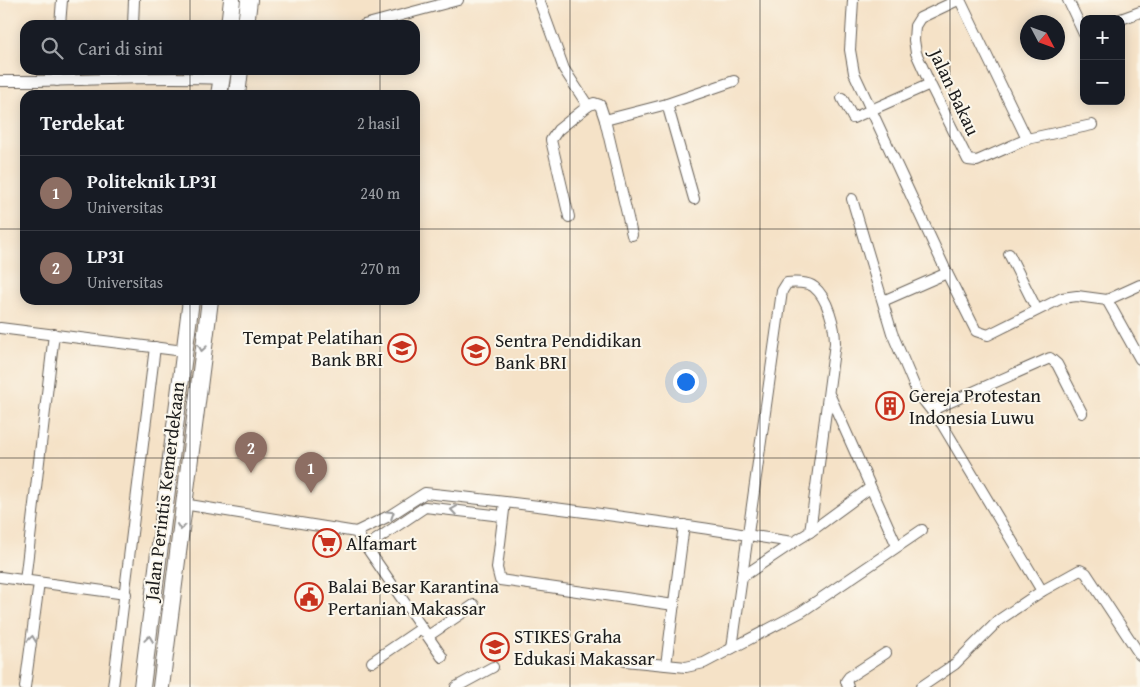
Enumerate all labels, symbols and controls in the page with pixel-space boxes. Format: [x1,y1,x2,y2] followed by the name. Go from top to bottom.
[1020,15,1065,60] north arrow
[1080,15,1125,105] map controls
[1080,15,1125,60] button: +
[20,20,420,75] search box
[38,34,66,62] icon: search
[78,34,163,62] text: Cari di sini
[922,42,988,141] street label: Jalan Bakau
[1080,60,1125,105] button: −
[40,107,124,138] text: Terdekat
[357,111,400,135] text: 2 hasil
[87,167,217,195] text: Politeknik LP3I
[52,181,60,205] text: 1
[360,181,400,205] text: 240 m
[87,195,163,219] text: Universitas
[87,242,124,270] text: LP3I
[52,256,60,280] text: 2
[360,256,400,280] text: 270 m
[87,270,163,294] text: Universitas
[243,323,383,373] place label: Tempat Pelatihan Bank BRI
[495,326,642,376] place label: Sentra Pendidikan Bank BRI
[387,333,417,363] school or university icon: Tempat Pelatihan Bank BRI
[461,336,491,366] school or university icon: Sentra Pendidikan Bank BRI
[197,345,208,353] one-way arrow
[673,369,699,395] your location
[136,380,191,604] street label: Jalan Perintis Kemerdekaan
[909,381,1041,431] place label: Gereja Protestan Indonesia Luwu
[875,391,905,421] building icon: Gereja Protestan Indonesia Luwu
[235,432,267,473] pin: 2
[295,452,327,493] pin: 1
[450,505,458,515] one-way arrow
[386,511,395,520] one-way arrow
[176,523,187,531] one-way arrow
[312,528,342,558] supermarket icon: Alfamart
[346,529,417,557] place label: Alfamart
[328,572,499,622] place label: Balai Besar Karantina Pertanian Makassar
[294,582,324,612] public building icon: Balai Besar Karantina Pertanian Makassar
[514,622,655,672] place label: STIKES Graha Edukasi Makassar
[480,632,510,662] school or university icon: STIKES Graha Edukasi Makassar
[26,634,37,642] one-way arrow
[143,634,153,643] one-way arrow

